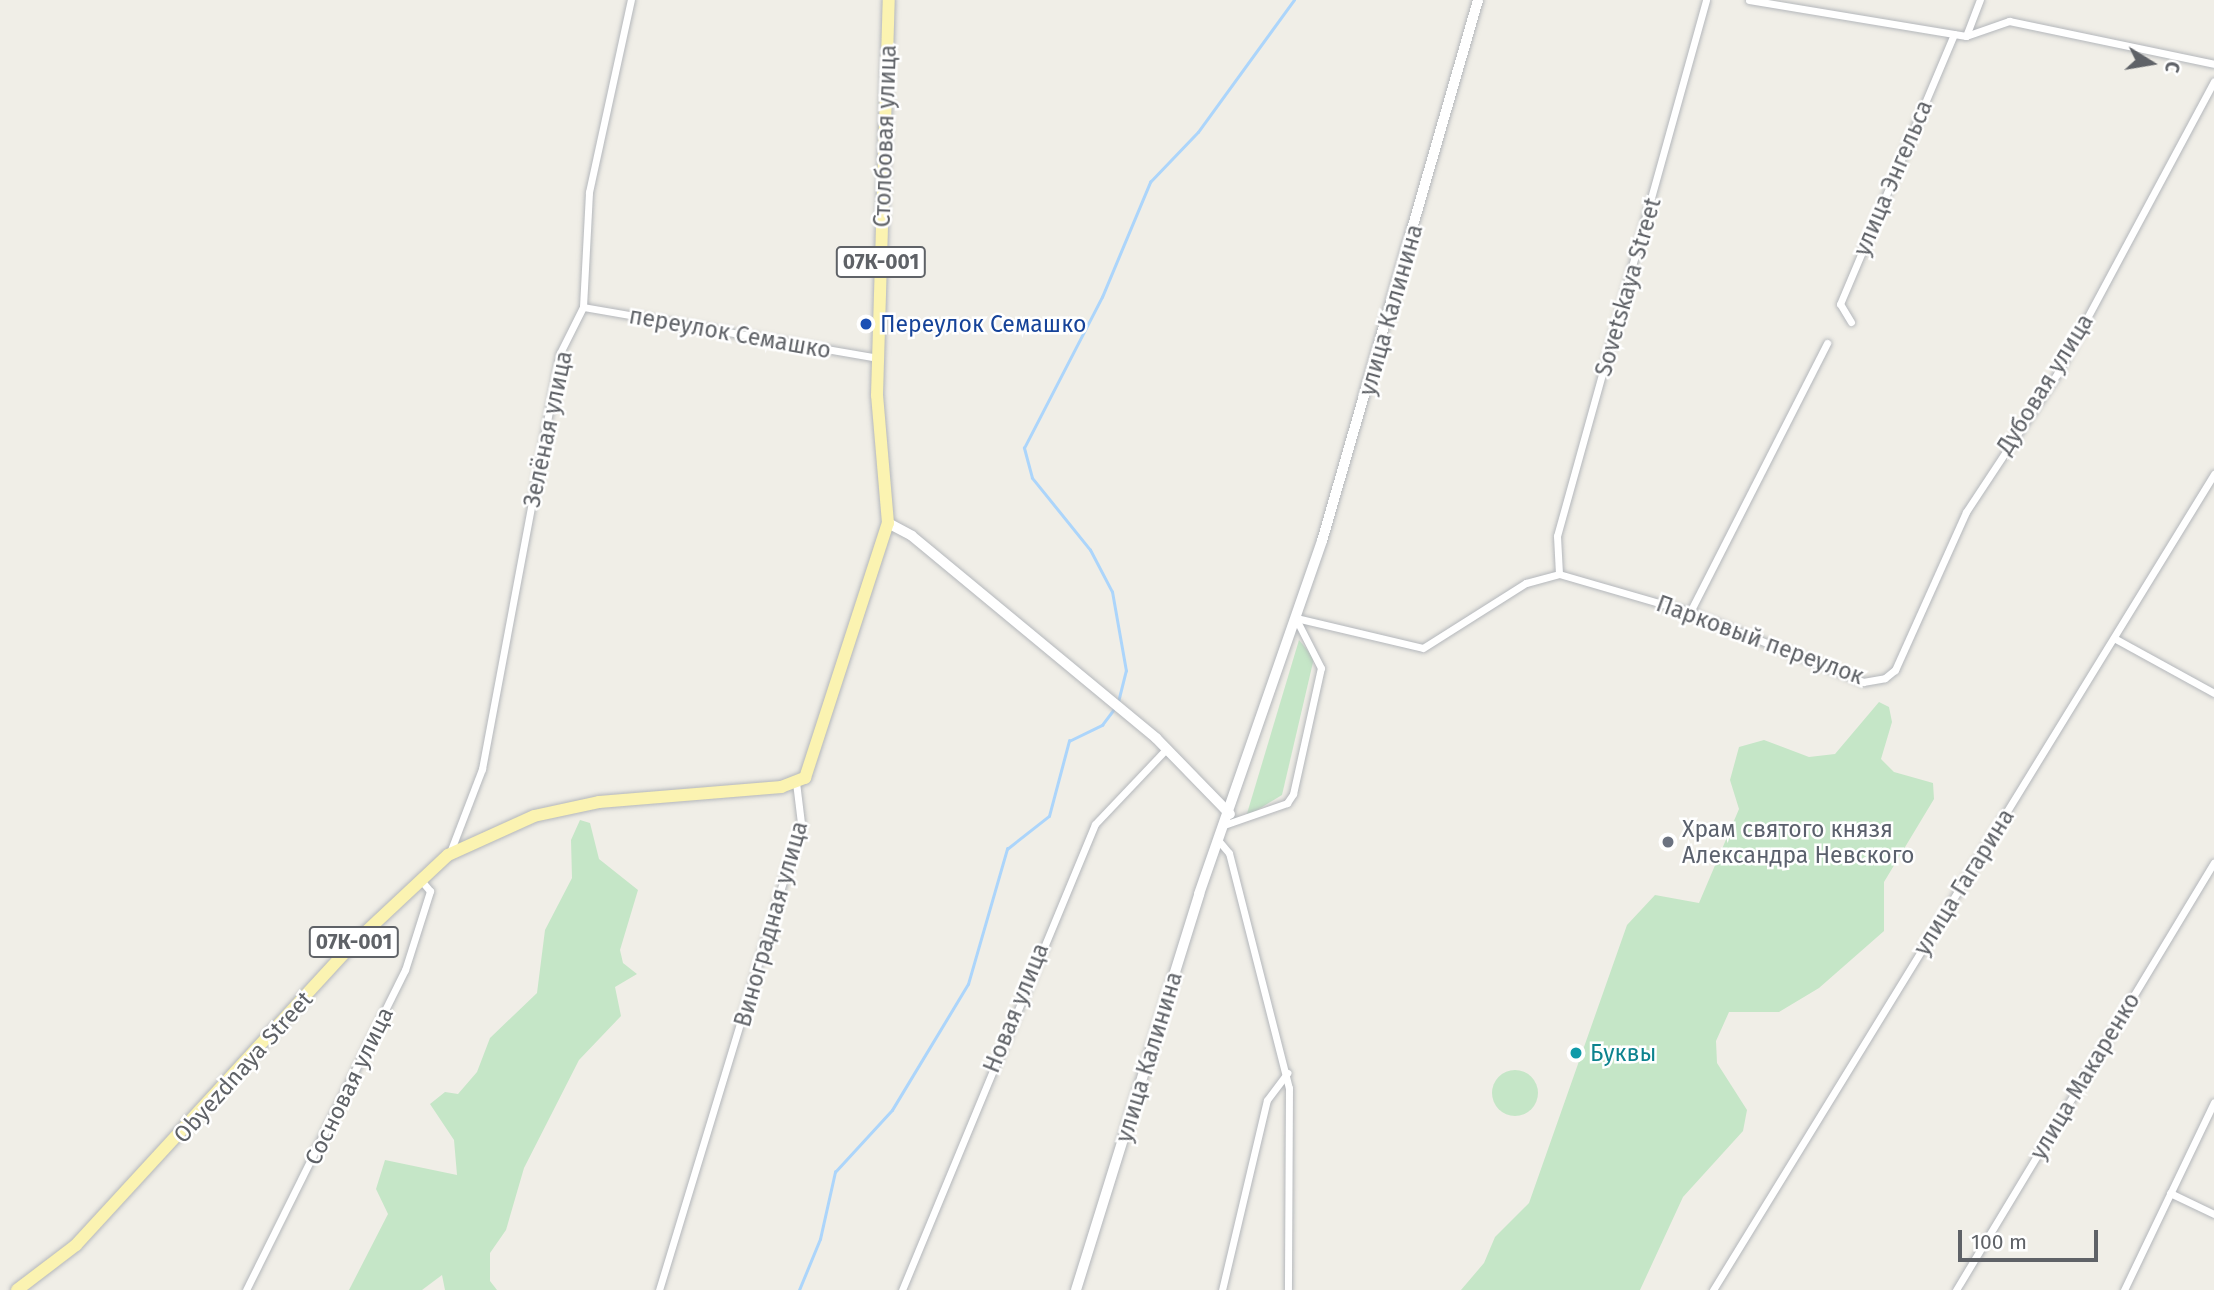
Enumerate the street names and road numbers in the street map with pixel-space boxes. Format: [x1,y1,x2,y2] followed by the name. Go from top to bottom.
[868,44,902,228] street label: Столбовая улица
[1848,96,1938,260] street label: улица Энгельса
[1589,195,1667,379] street label: Sovetskaya Street
[1353,221,1429,399] street label: улица Калинина
[836,244,926,280] road number: 07К-001
[627,302,833,364] street label: переулок Семашко
[1991,309,2099,459] street label: Дубовая улица
[518,348,578,510] street label: Зелёная улица
[1653,590,1867,690] street label: Парковый переулок
[1908,804,2020,960] street label: улица Гагарина
[728,818,814,1030] street label: Виноградная улица
[308,925,400,960] road number: 07К-001
[978,939,1054,1077] street label: Новая улица
[1110,968,1188,1146] street label: улица Калинина
[168,986,318,1148] street label: Obyezdnaya Street
[2024,988,2146,1164] street label: улица Макаренко
[299,1003,399,1169] street label: Сосновая улица

